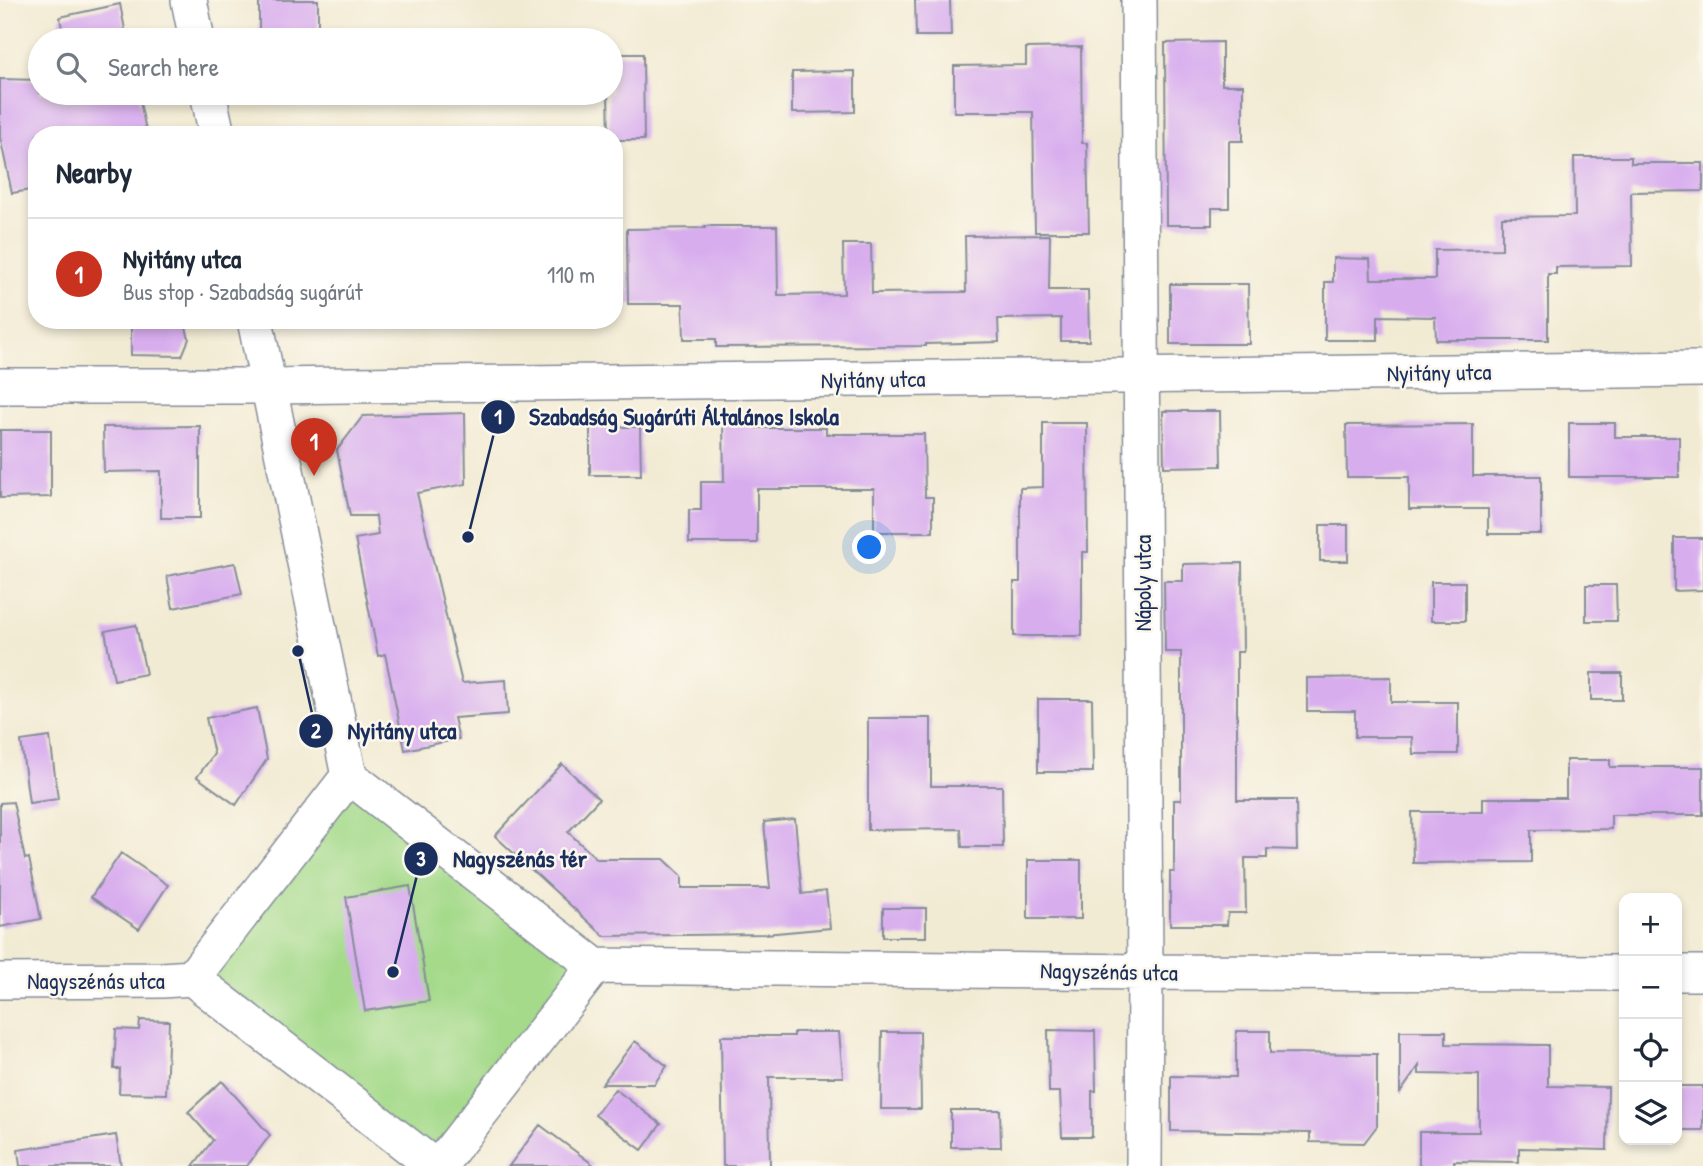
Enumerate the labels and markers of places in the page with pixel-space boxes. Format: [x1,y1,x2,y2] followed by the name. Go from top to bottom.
[480,394,853,439] callout: Szabadság Sugárúti Általános Iskola
[291,418,337,476] pin: 1
[298,708,470,753] callout: Nyitány utca
[404,836,601,881] callout: Nagyszénás tér

